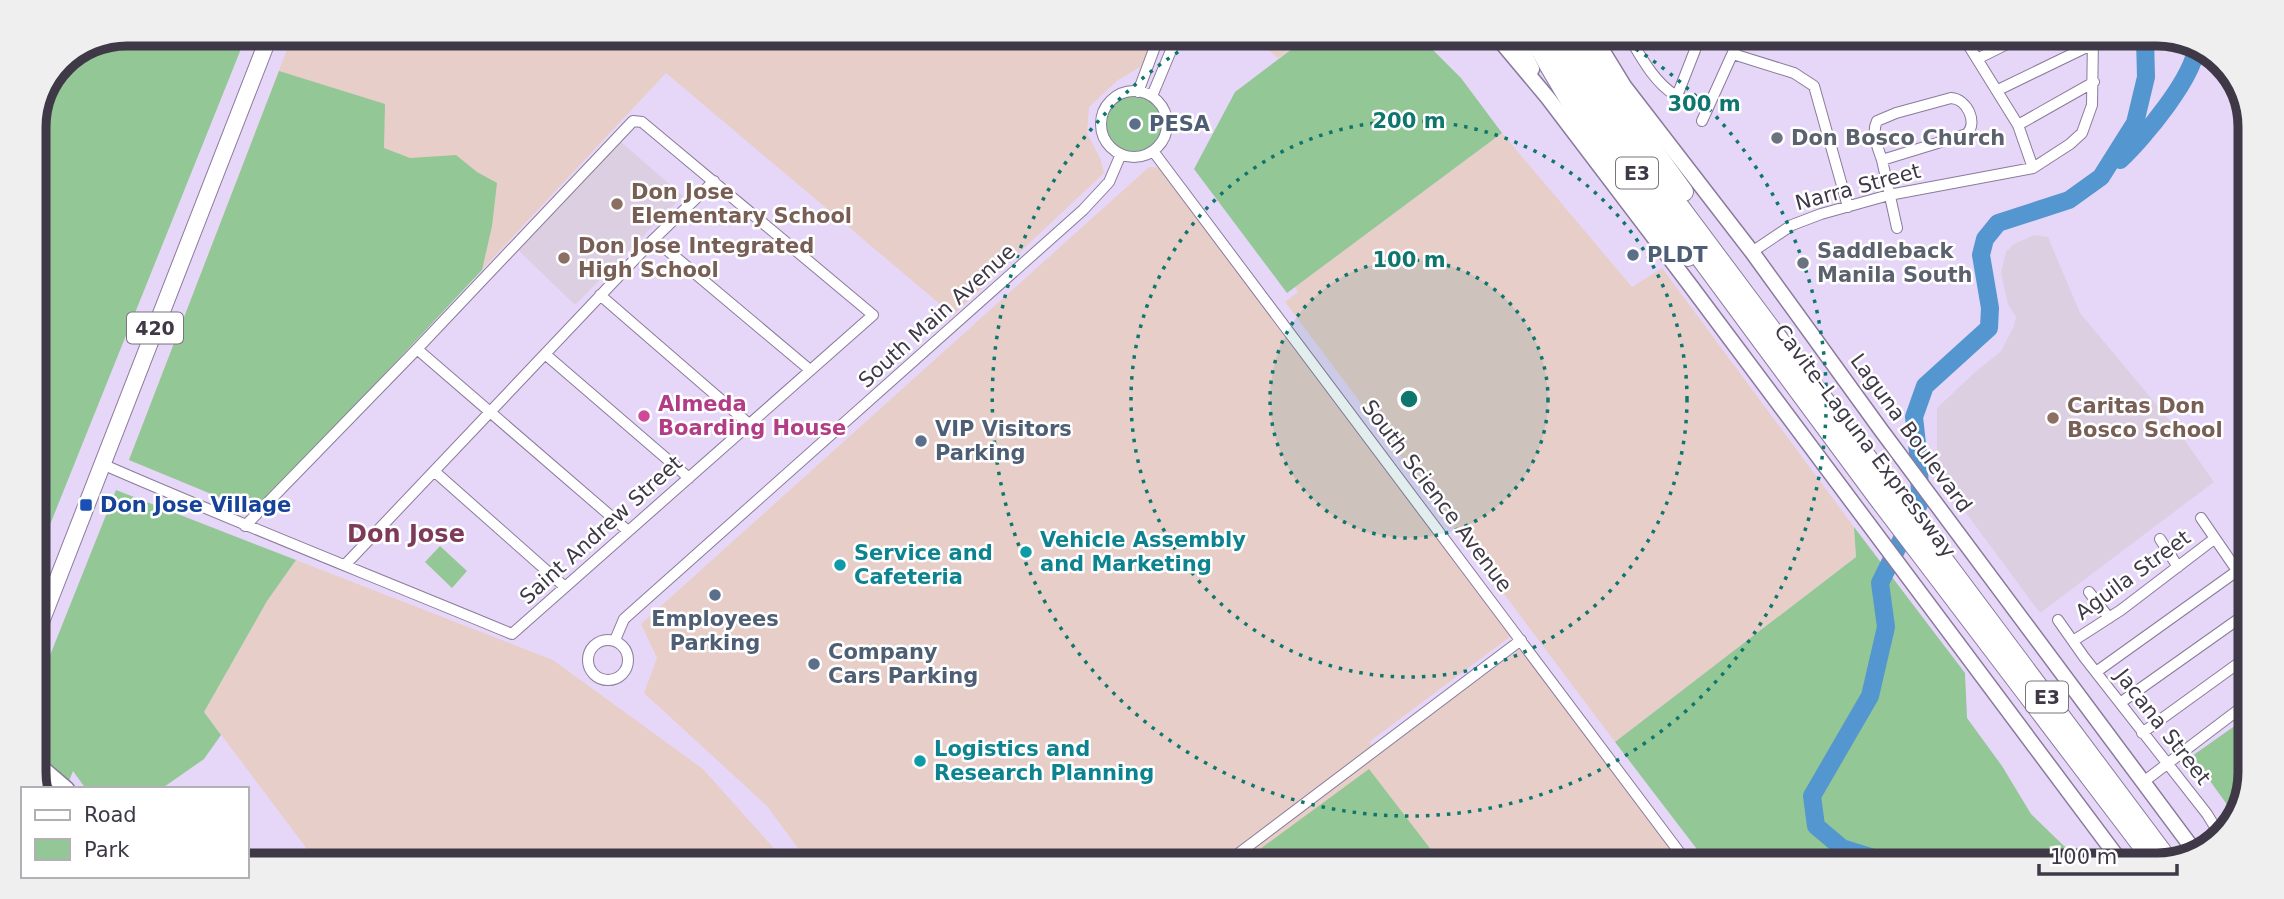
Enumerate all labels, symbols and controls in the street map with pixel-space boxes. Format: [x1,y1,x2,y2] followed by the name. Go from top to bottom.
[1667,92,1741,116] text: 300 m
[1372,109,1446,133] text: 200 m
[1149,112,1211,136] place label: PESA
[1127,116,1143,132] marker: PESA
[1791,126,2005,150] place label: Don Bosco Church
[1769,130,1785,146] marker: Don Bosco Church
[1616,158,1658,188] road number: E3
[1793,159,1923,215] street label: Narra Street
[631,180,852,228] place label: Don Jose Elementary School
[609,196,625,212] marker: Don Jose Elementary School
[578,234,814,282] place label: Don Jose Integrated High School
[854,239,1020,393] street label: South Main Avenue
[1817,239,1972,287] place label: Saddleback Manila South
[1647,243,1708,267] place label: PLDT
[1625,247,1641,263] marker: PLDT
[1372,248,1446,272] text: 100 m
[556,250,572,266] marker: Don Jose Integrated High School
[1795,255,1811,271] marker: Saddleback Manila South
[127,312,183,344] road number: 420
[1769,320,1961,562] street label: Cavite–Laguna Expressway
[1845,349,1977,517] street label: Laguna Boulevard
[1397,387,1421,411] centre of rings
[658,392,846,440] place label: Almeda Boarding House
[2067,394,2223,442] place label: Caritas Don Bosco School
[1357,395,1517,597] street label: South Science Avenue
[636,408,652,424] marker: Almeda Boarding House
[2045,410,2061,426] marker: Caritas Don Bosco School
[935,417,1072,465] place label: VIP Visitors Parking
[913,433,929,449] marker: VIP Visitors Parking
[515,451,687,609] street label: Saint Andrew Street
[100,493,291,517] place label: Don Jose Village
[78,497,94,513] marker: Don Jose Village
[347,520,465,548] district label: Don Jose
[2071,525,2195,625] street label: Aguila Street
[1040,528,1246,576] place label: Vehicle Assembly and Marketing
[854,541,993,589] place label: Service and Cafeteria
[1018,544,1034,560] marker: Vehicle Assembly and Marketing
[832,557,848,573] marker: Service and Cafeteria
[707,587,723,603] marker: Employees Parking
[651,607,779,655] place label: Employees Parking
[828,640,978,688] place label: Company Cars Parking
[806,656,822,672] marker: Company Cars Parking
[2109,663,2216,790] street label: Jacana Street
[2026,682,2068,712] road number: E3
[934,737,1154,785] place label: Logistics and Research Planning
[912,753,928,769] marker: Logistics and Research Planning
[21,787,248,878] legend
[84,803,137,827] text: Road
[2039,832,2177,876] scale bar
[84,838,130,862] text: Park
[2050,845,2117,869] text: 100 m

